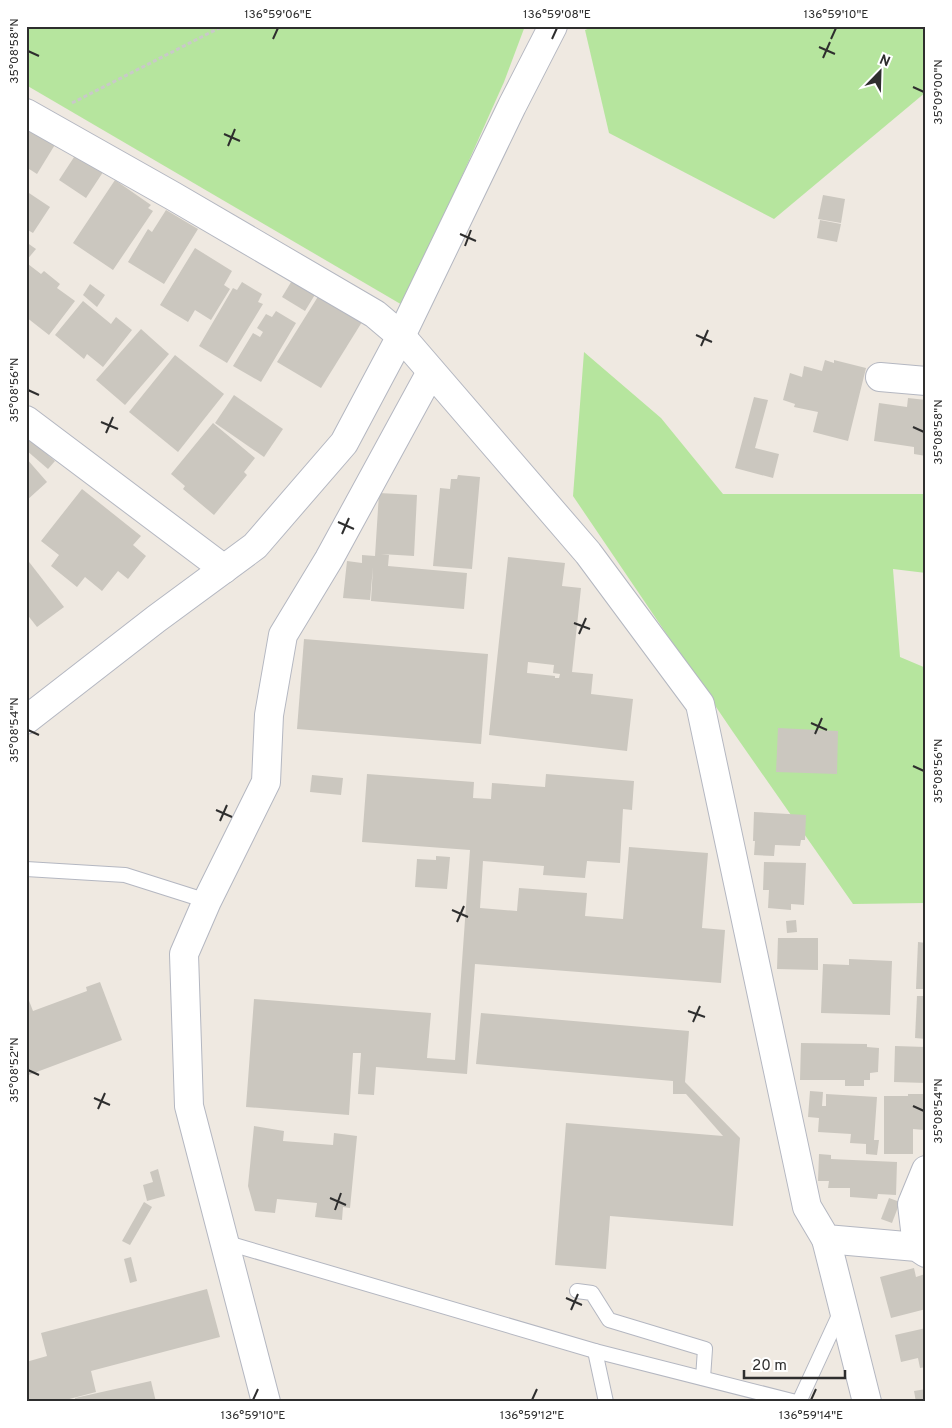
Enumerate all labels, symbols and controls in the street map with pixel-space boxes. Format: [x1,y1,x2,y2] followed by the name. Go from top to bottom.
[244,7,312,23] text: 136°59'06"E
[523,7,591,23] text: 136°59'08"E
[803,7,869,23] text: 136°59'10"E
[7,18,23,84] text: 35°08'58"N
[854,48,904,98] north arrow
[877,52,892,71] text: N
[931,59,947,125] text: 35°09'00"N
[7,357,23,423] text: 35°08'56"N
[931,399,947,465] text: 35°08'58"N
[7,697,23,763] text: 35°08'54"N
[931,738,947,804] text: 35°08'56"N
[7,1037,23,1103] text: 35°08'52"N
[931,1078,947,1144] text: 35°08'54"N
[744,1348,846,1380] scale bar
[752,1357,787,1376] text: 20 m
[220,1408,286,1424] text: 136°59'10"E
[500,1408,564,1424] text: 136°59'12"E
[779,1408,843,1424] text: 136°59'14"E

